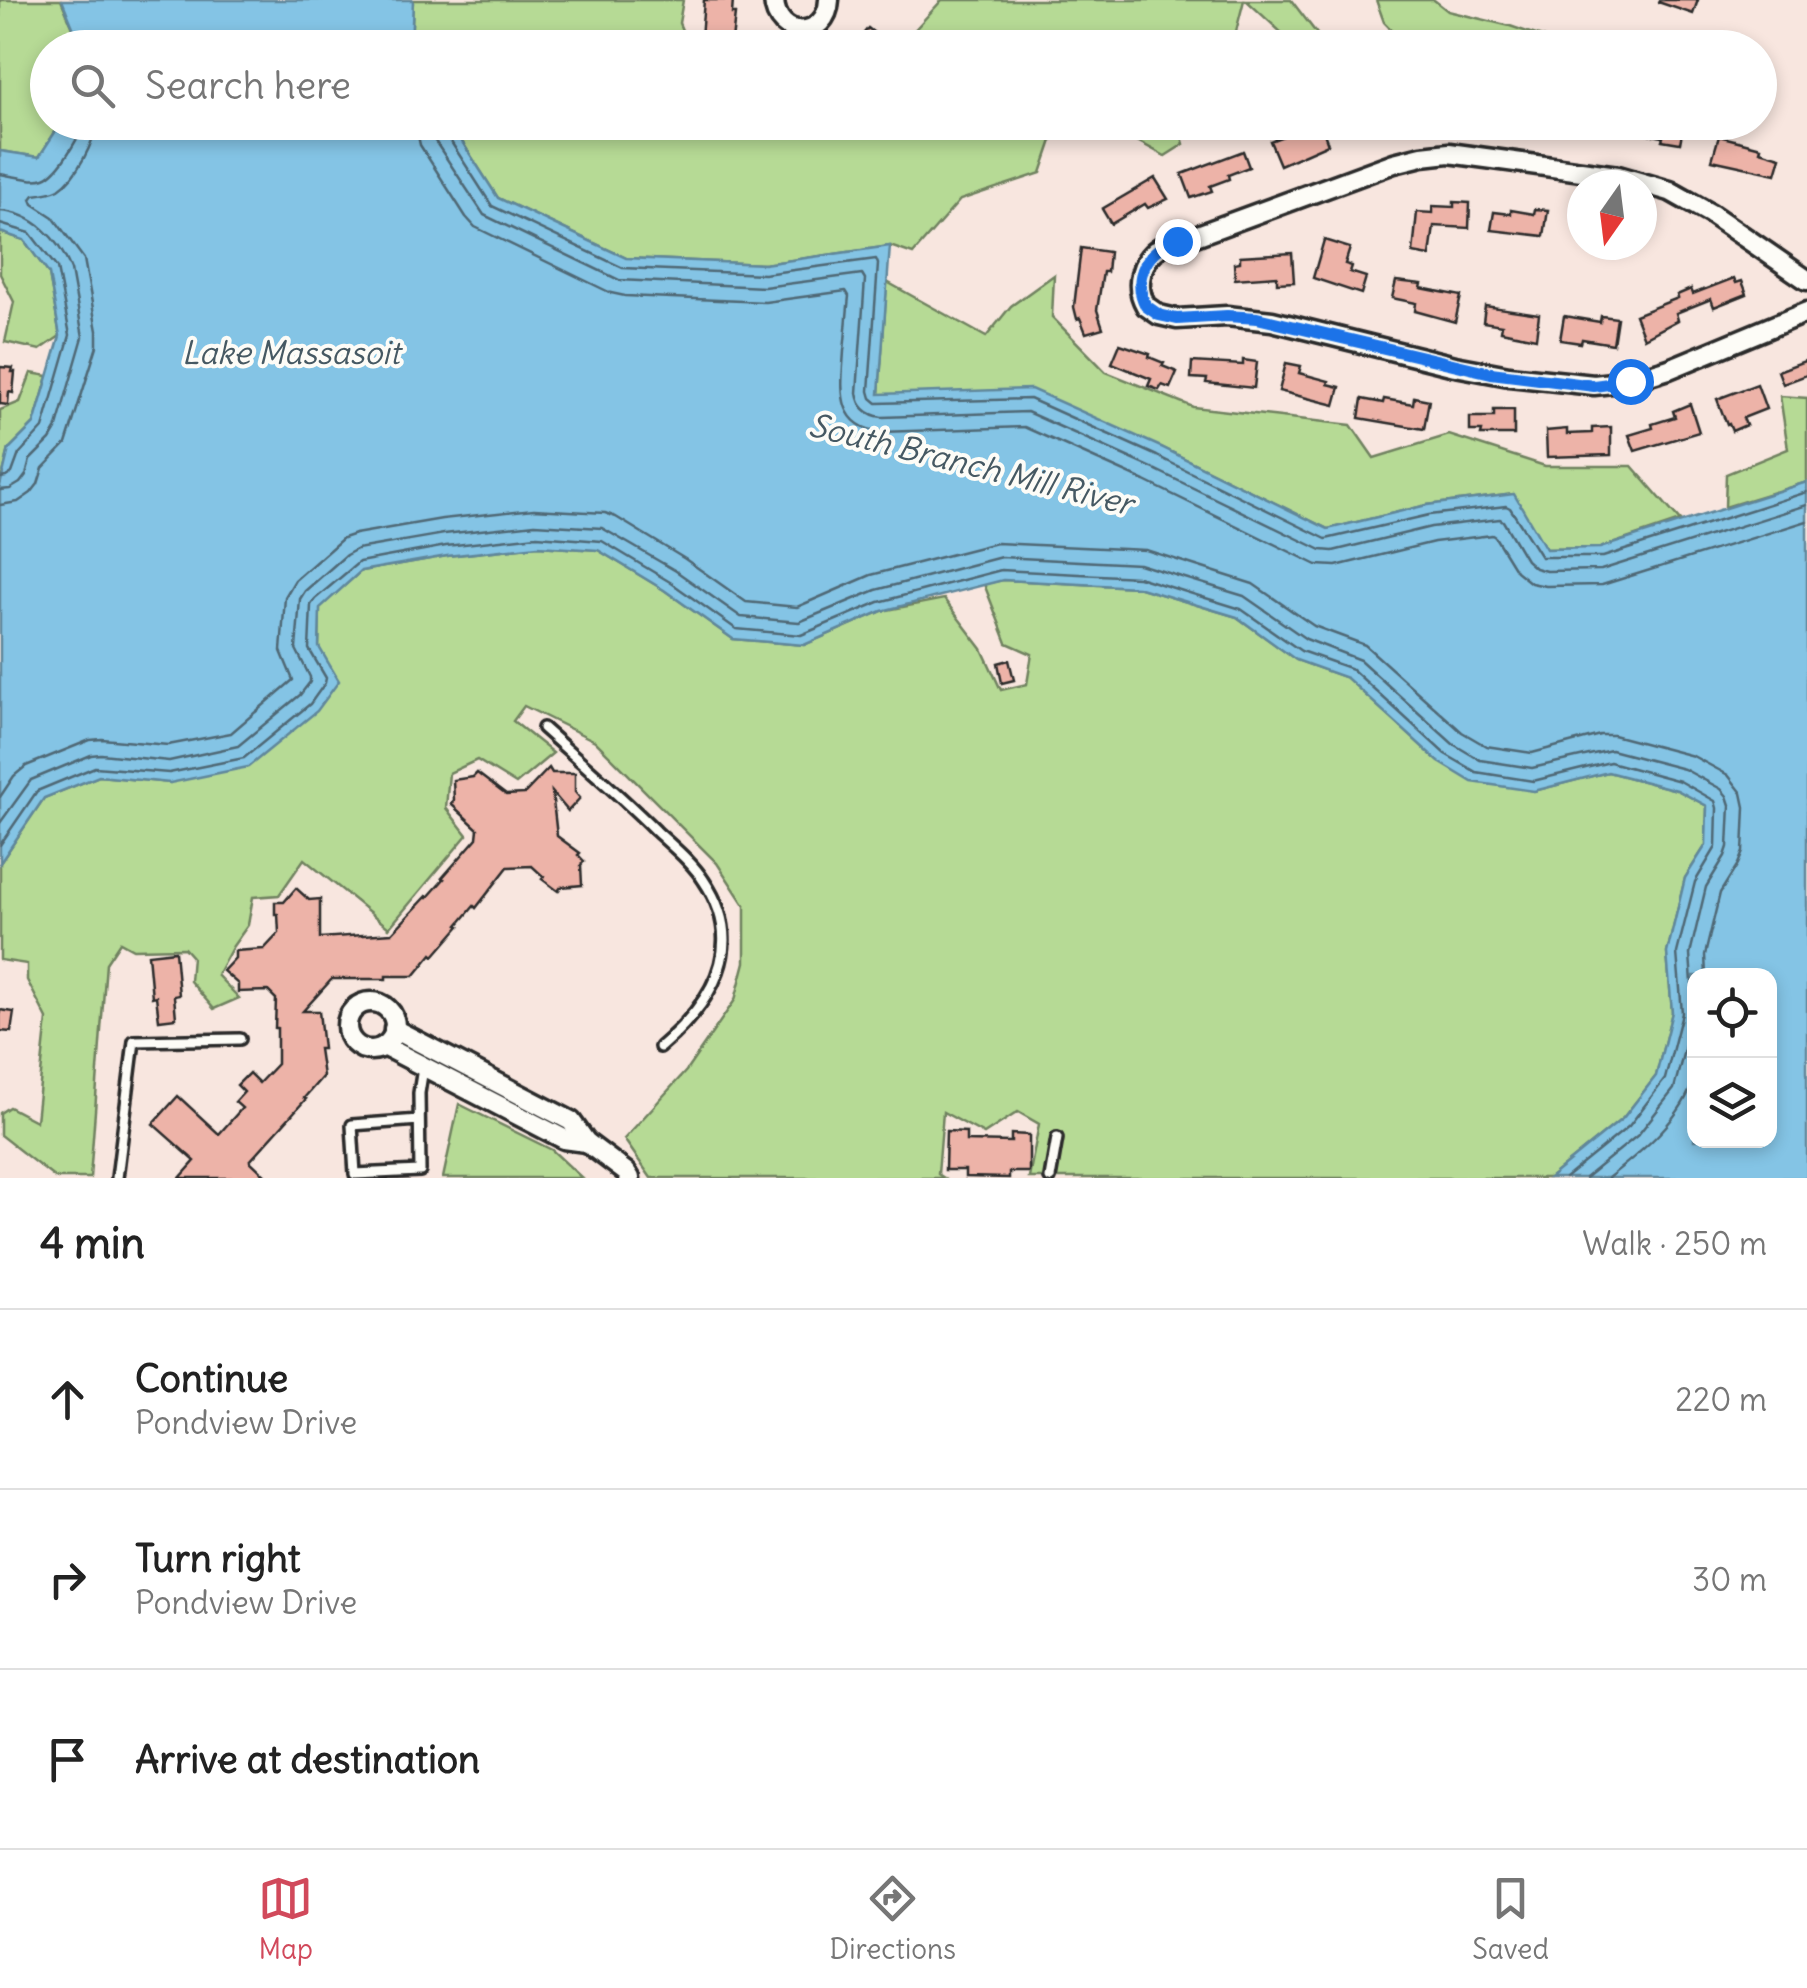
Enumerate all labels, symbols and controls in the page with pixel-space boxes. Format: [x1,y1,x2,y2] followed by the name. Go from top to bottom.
[30,30,1777,140] search box
[65,58,120,113] icon: search
[145,62,351,109] text: Search here
[1567,170,1657,260] north arrow
[1155,219,1201,265] route end
[182,332,404,373] water label: Lake Massasoit
[1608,359,1654,405] route start
[805,404,1141,525] water label: South Branch Mill River
[1687,968,1777,1148] map controls
[1687,968,1777,1058] button: locate
[1687,1058,1777,1148] button: layers
[40,1217,145,1269] text: 4 min
[1582,1223,1767,1264] text: Walk · 250 m
[135,1355,288,1402] text: Continue
[40,1372,95,1427] icon: ahead
[1675,1379,1767,1420] text: 220 m
[135,1402,357,1443] text: Pondview Drive
[135,1535,301,1582] text: Turn right
[40,1552,95,1607] icon: right
[1692,1559,1767,1600] text: 30 m
[135,1582,357,1623] text: Pondview Drive
[40,1732,95,1787] icon: arrive
[135,1736,480,1783] text: Arrive at destination
[258,1871,313,1967] tab: Map
[829,1871,956,1967] tab: Directions
[1472,1871,1549,1967] tab: Saved

